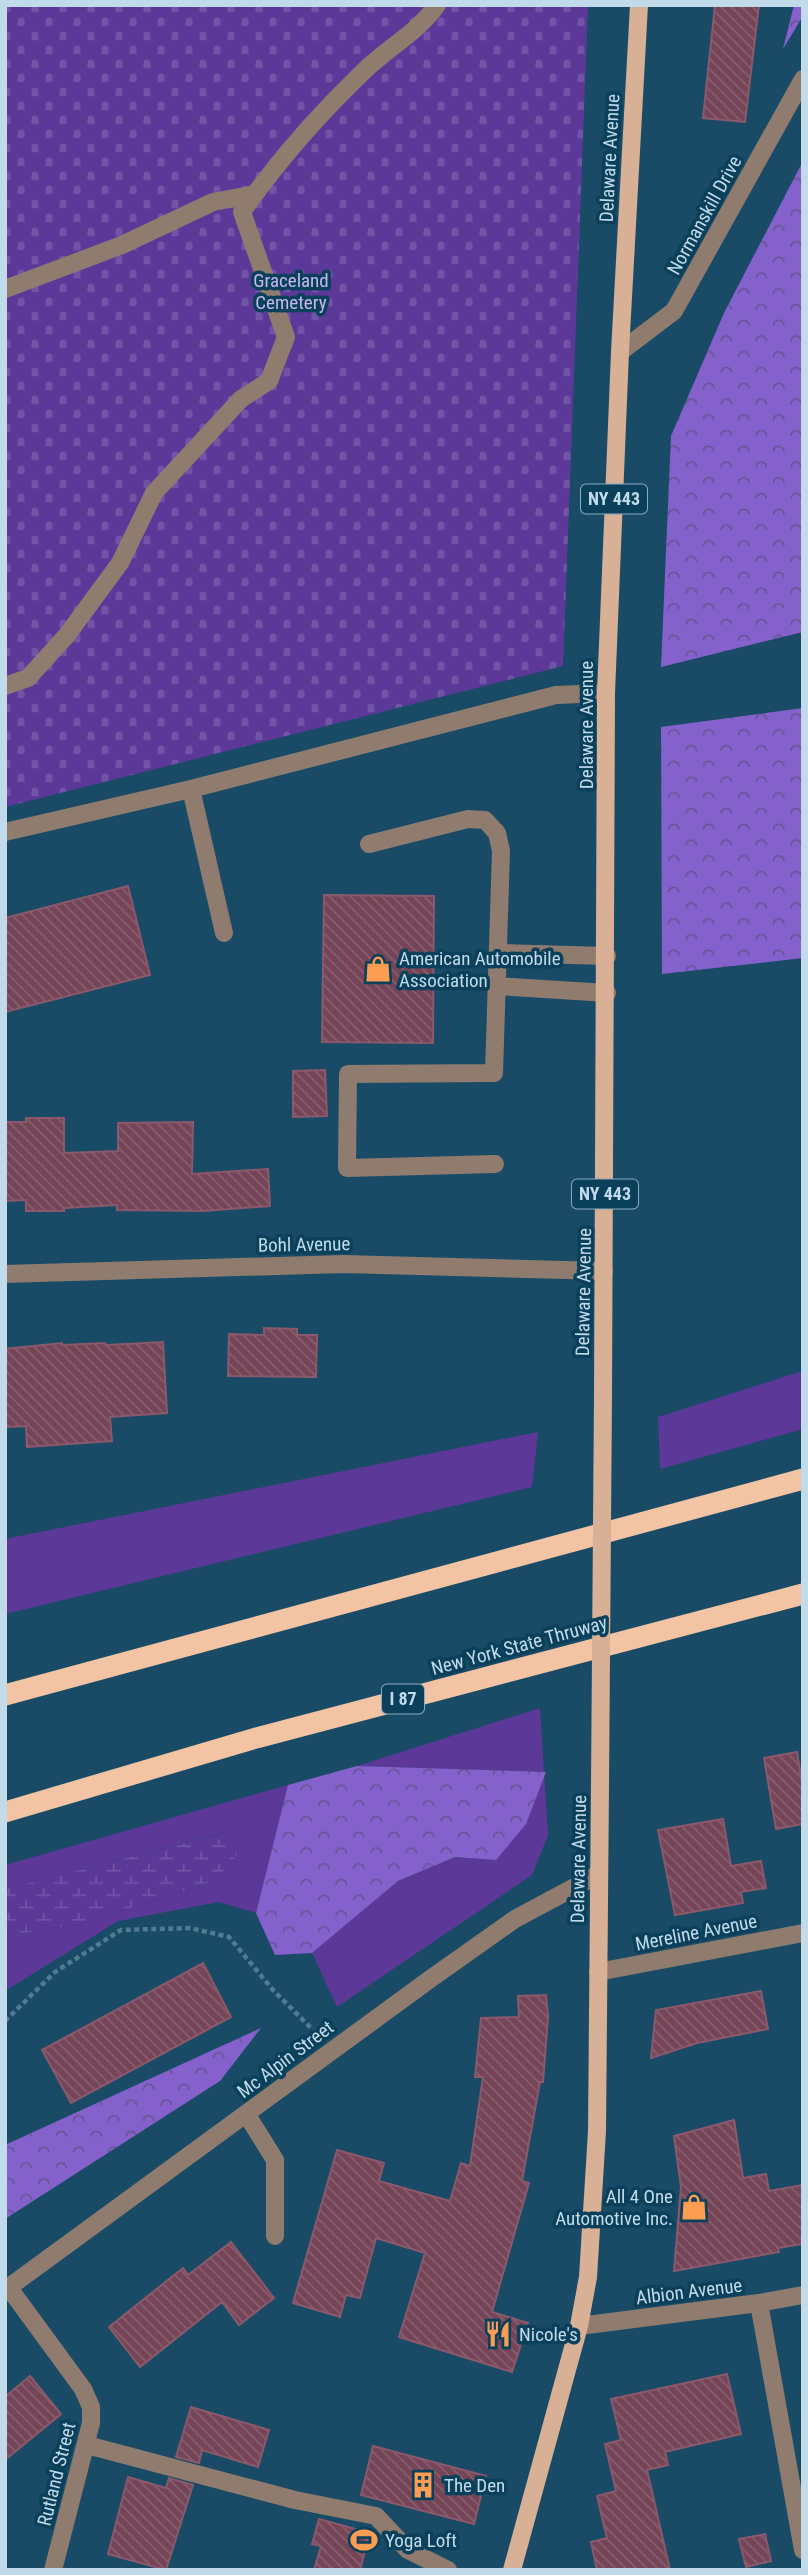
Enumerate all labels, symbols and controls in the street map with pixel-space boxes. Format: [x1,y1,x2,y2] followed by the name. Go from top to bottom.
[595,93,624,223] street label: Delaware Avenue
[662,152,747,279] street label: Normanskill Drive
[253,269,329,314] park label: Graceland Cemetery
[581,485,647,514] road number: NY 443
[575,661,598,789] street label: Delaware Avenue
[399,947,561,992] place label: American Automobile Association
[363,954,393,984] shop icon: American Automobile Association
[572,1180,638,1209] road number: NY 443
[571,1228,596,1356] street label: Delaware Avenue
[258,1232,351,1257] street label: Bohl Avenue
[429,1611,610,1680] street label: New York State Thruway
[382,1684,424,1714] road number: I 87
[566,1795,591,1923] street label: Delaware Avenue
[633,1909,759,1956] street label: Mereline Avenue
[233,2016,338,2103] street label: Mc Alpin Street
[555,2185,673,2230] place label: All 4 One Automotive Inc.
[679,2192,709,2222] shop icon: All 4 One Automotive Inc.
[635,2274,744,2309] street label: Albion Avenue
[483,2319,513,2349] restaurant icon: Nicole's
[519,2323,578,2346] place label: Nicole's
[33,2420,80,2528] street label: Rutland Street
[408,2470,438,2500] building icon: The Den
[444,2474,505,2497] place label: The Den
[349,2525,379,2555] sports icon: Yoga Loft
[385,2529,457,2552] place label: Yoga Loft

